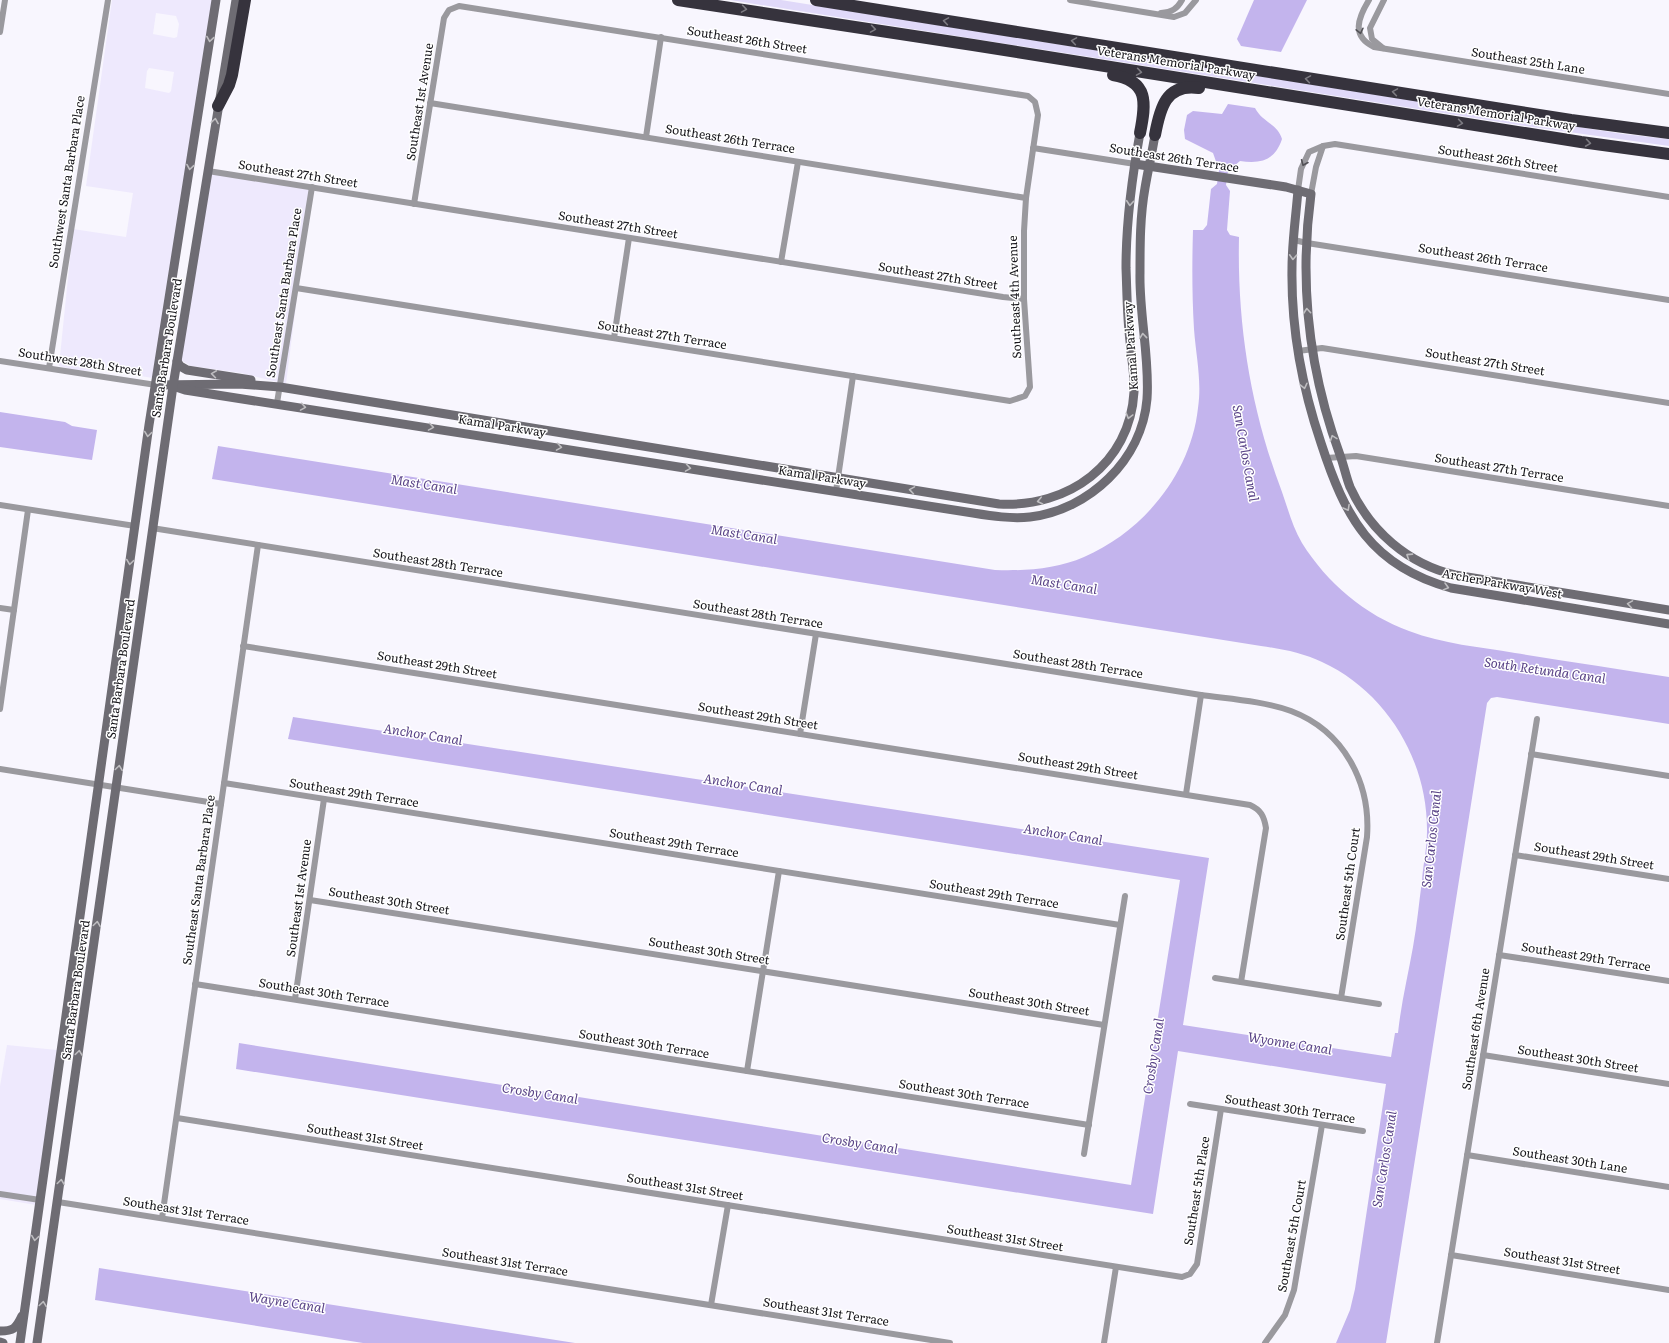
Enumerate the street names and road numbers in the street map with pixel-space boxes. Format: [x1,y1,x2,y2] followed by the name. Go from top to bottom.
[686,21,809,57] street label: Southeast 26th Street
[1096,41,1257,83] street label: Veterans Memorial Parkway
[401,42,437,162] street label: Southeast 1st Avenue
[1470,42,1586,78] street label: Southeast 25th Lane
[1416,92,1577,134] street label: Veterans Memorial Parkway
[43,94,89,270] street label: Southwest Santa Barbara Place
[664,119,796,157] street label: Southeast 26th Terrace
[1108,138,1240,176] street label: Southeast 26th Terrace
[1437,140,1560,176] street label: Southeast 26th Street
[237,155,359,191] street label: Southeast 27th Street
[557,206,679,242] street label: Southeast 27th Street
[261,207,305,379] street label: Southeast Santa Barbara Place
[1003,235,1025,359] street label: Southeast 4th Avenue
[1417,238,1549,276] street label: Southeast 26th Terrace
[877,257,999,293] street label: Southeast 27th Street
[146,276,186,419] street label: Santa Barbara Boulevard
[1118,301,1142,391] street label: Kamal Parkway
[596,315,728,353] street label: Southeast 27th Terrace
[17,342,143,380] street label: Southwest 28th Street
[1424,343,1546,379] street label: Southeast 27th Street
[457,409,547,441] street label: Kamal Parkway
[1433,448,1565,486] street label: Southeast 27th Terrace
[777,460,867,492] street label: Kamal Parkway
[372,543,504,581] street label: Southeast 28th Terrace
[1441,564,1564,602] street label: Archer Parkway West
[692,594,824,632] street label: Southeast 28th Terrace
[101,597,139,740] street label: Santa Barbara Boulevard
[1012,644,1144,682] street label: Southeast 28th Terrace
[376,646,499,682] street label: Southeast 29th Street
[697,697,820,733] street label: Southeast 29th Street
[1017,747,1140,783] street label: Southeast 29th Street
[288,773,420,811] street label: Southeast 29th Terrace
[177,794,219,966] street label: Southeast Santa Barbara Place
[608,823,740,861] street label: Southeast 29th Terrace
[1330,826,1364,942] street label: Southeast 5th Court
[1533,837,1656,873] street label: Southeast 29th Street
[281,838,315,958] street label: Southeast 1st Avenue
[928,874,1060,912] street label: Southeast 29th Terrace
[327,882,451,918] street label: Southeast 30th Street
[56,918,94,1061] street label: Santa Barbara Boulevard
[647,932,771,968] street label: Southeast 30th Street
[1520,937,1652,975] street label: Southeast 29th Terrace
[1456,967,1494,1091] street label: Southeast 6th Avenue
[258,973,391,1011] street label: Southeast 30th Terrace
[967,983,1091,1019] street label: Southeast 30th Street
[578,1024,711,1062] street label: Southeast 30th Terrace
[1516,1040,1640,1076] street label: Southeast 30th Street
[898,1074,1031,1112] street label: Southeast 30th Terrace
[1224,1089,1357,1127] street label: Southeast 30th Terrace
[306,1118,425,1154] street label: Southeast 31st Street
[1178,1135,1214,1247] street label: Southeast 5th Place
[1511,1141,1629,1177] street label: Southeast 30th Lane
[626,1168,745,1204] street label: Southeast 31st Street
[1272,1178,1310,1294] street label: Southeast 5th Court
[122,1191,250,1229] street label: Southeast 31st Terrace
[946,1219,1065,1255] street label: Southeast 31st Street
[441,1242,569,1280] street label: Southeast 31st Terrace
[1503,1242,1622,1278] street label: Southeast 31st Street
[762,1292,890,1330] street label: Southeast 31st Terrace

